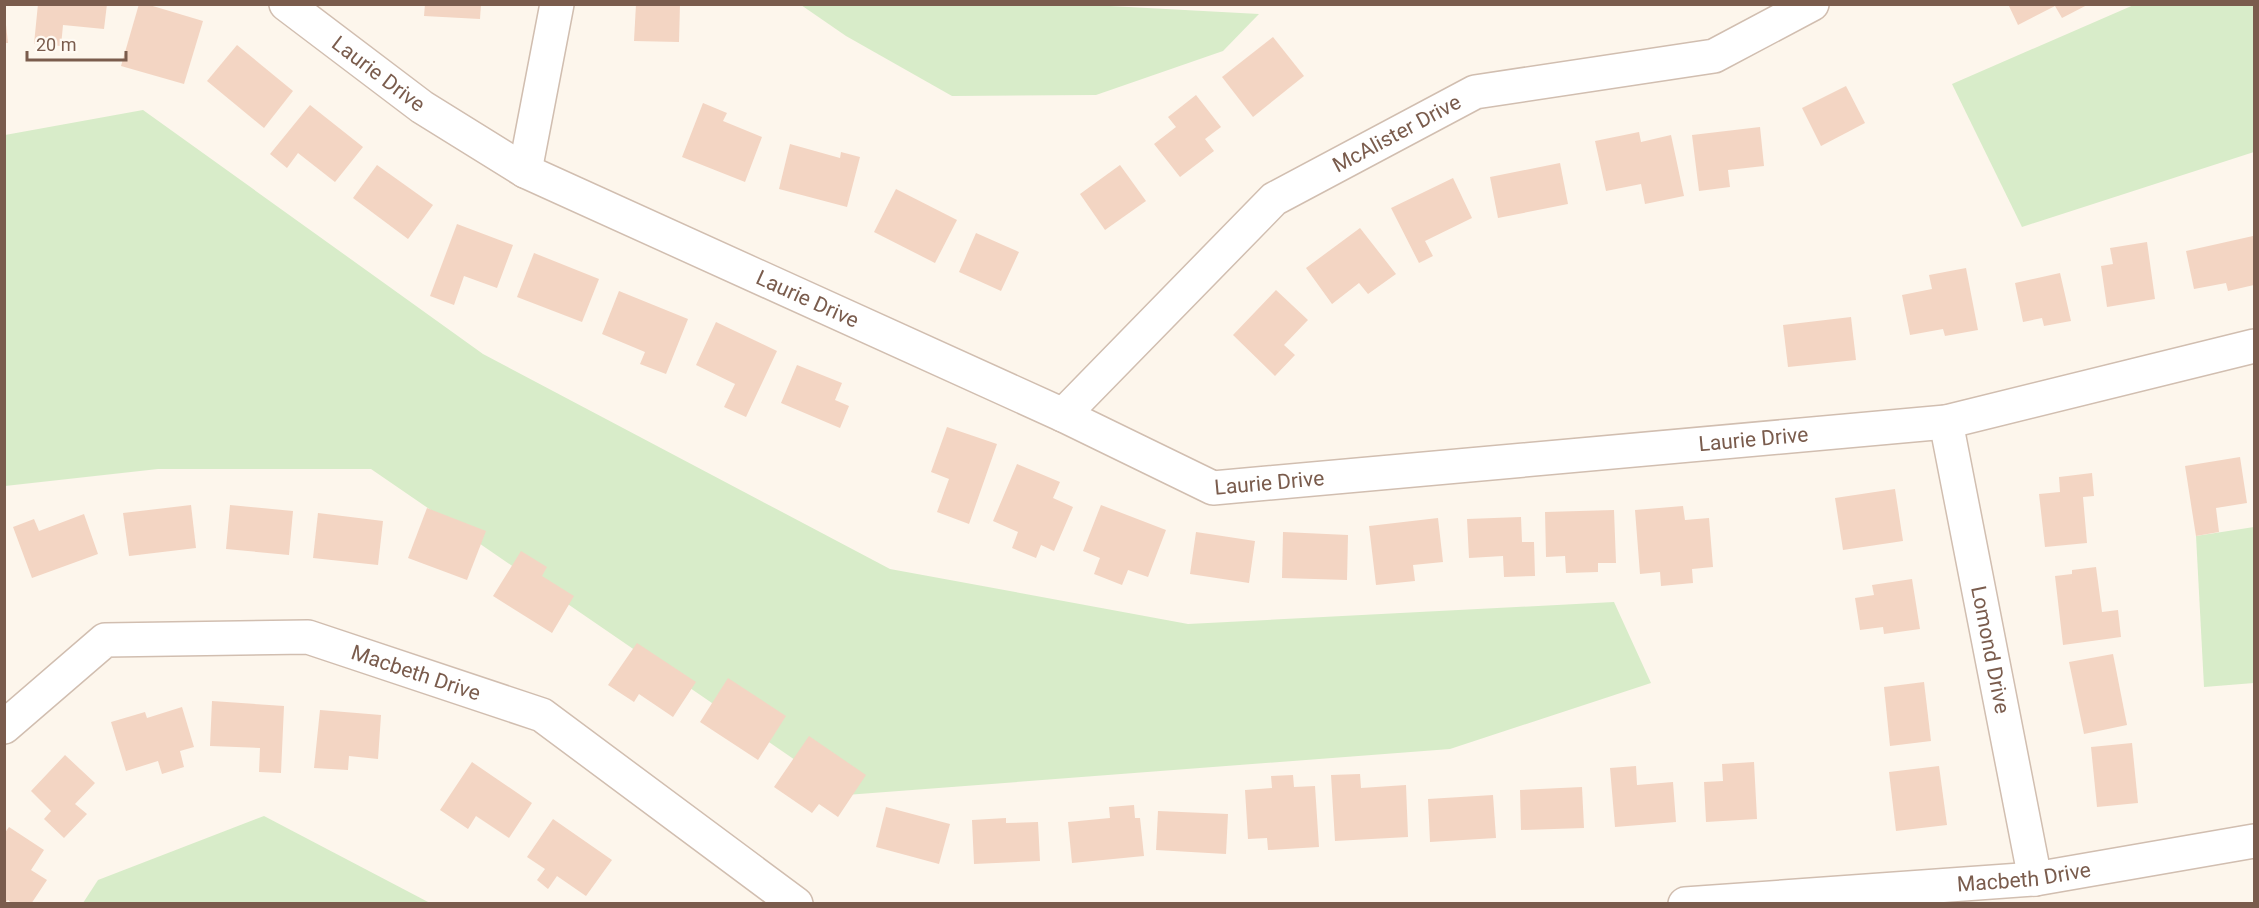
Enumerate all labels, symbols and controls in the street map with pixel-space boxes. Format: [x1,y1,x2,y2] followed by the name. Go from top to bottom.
[27,24,126,62] scale bar
[327,31,430,117] street label: Laurie Drive
[36,34,76,55] text: 20 m
[1329,90,1465,178] street label: McAlister Drive
[752,265,863,333] street label: Laurie Drive
[1697,422,1809,456] street label: Laurie Drive
[1213,466,1325,500] street label: Laurie Drive
[1966,584,2015,716] street label: Lomond Drive
[348,640,483,706] street label: Macbeth Drive
[1956,858,2093,897] street label: Macbeth Drive

